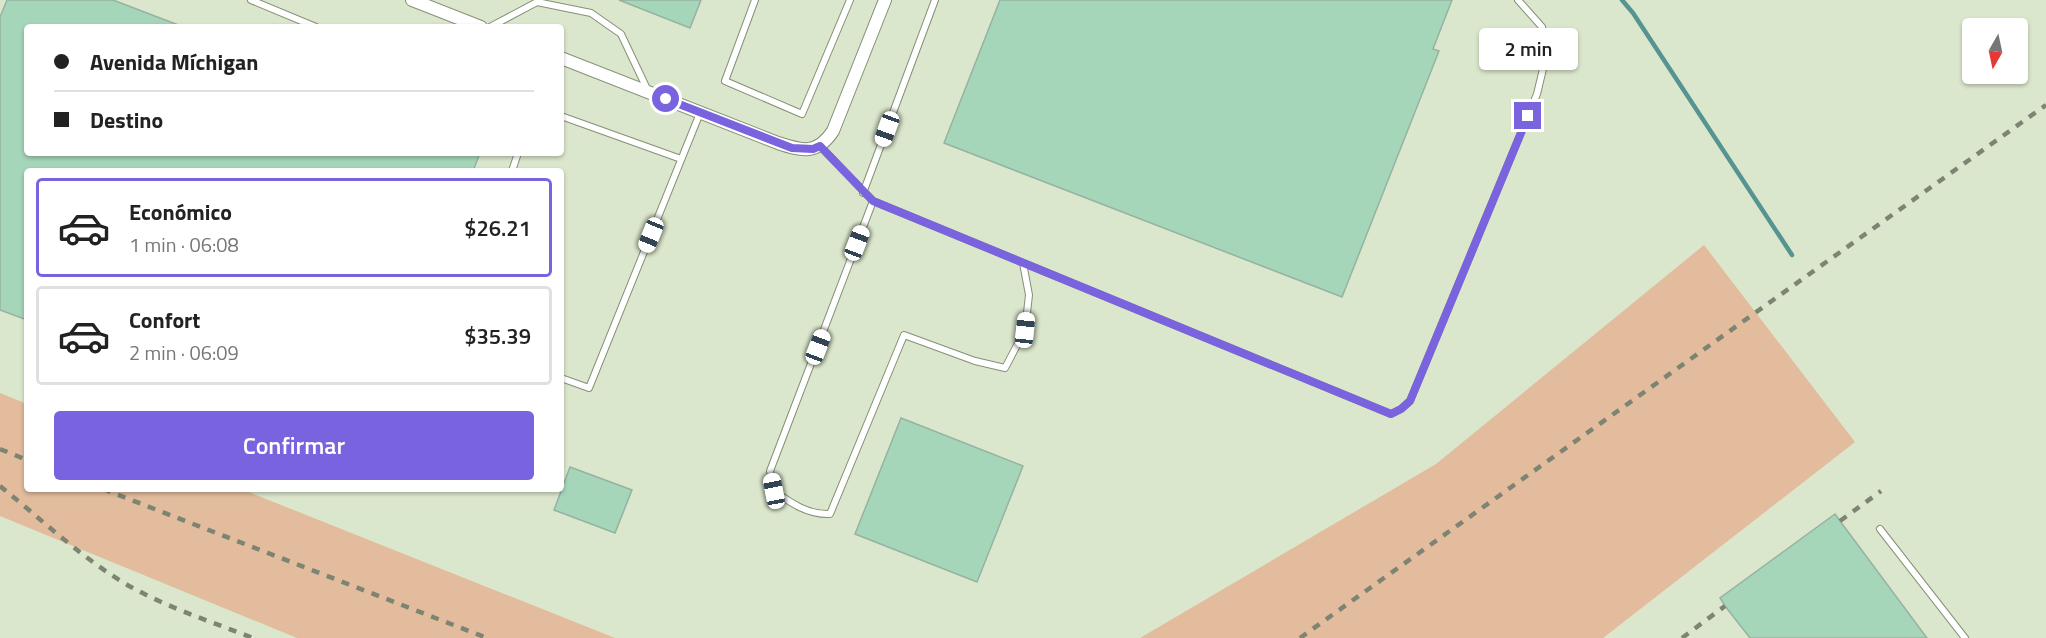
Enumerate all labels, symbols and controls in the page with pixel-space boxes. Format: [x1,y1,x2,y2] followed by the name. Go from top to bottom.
[1962,18,2028,84] north arrow
[1962,18,2028,84] map controls
[1478,29,1577,71] callout: 2 min
[1504,33,1553,64] text: 2 min
[90,45,258,79] text: Avenida Míchigan
[652,85,679,112] route start
[1514,102,1541,129] route end
[90,103,163,137] text: Destino
[872,109,902,149] car
[129,195,232,229] text: Económico
[57,201,111,255] icon: car
[464,211,531,245] text: $26.21
[636,215,666,255] car
[842,223,872,263] car
[129,229,239,260] text: 1 min · 06:08
[129,303,200,337] text: Confort
[57,309,111,363] icon: car
[1014,311,1036,349] car
[464,319,531,353] text: $35.39
[803,327,833,367] car
[129,337,239,368] text: 2 min · 06:09
[54,411,534,480] button: Confirmar
[762,472,786,510] car

